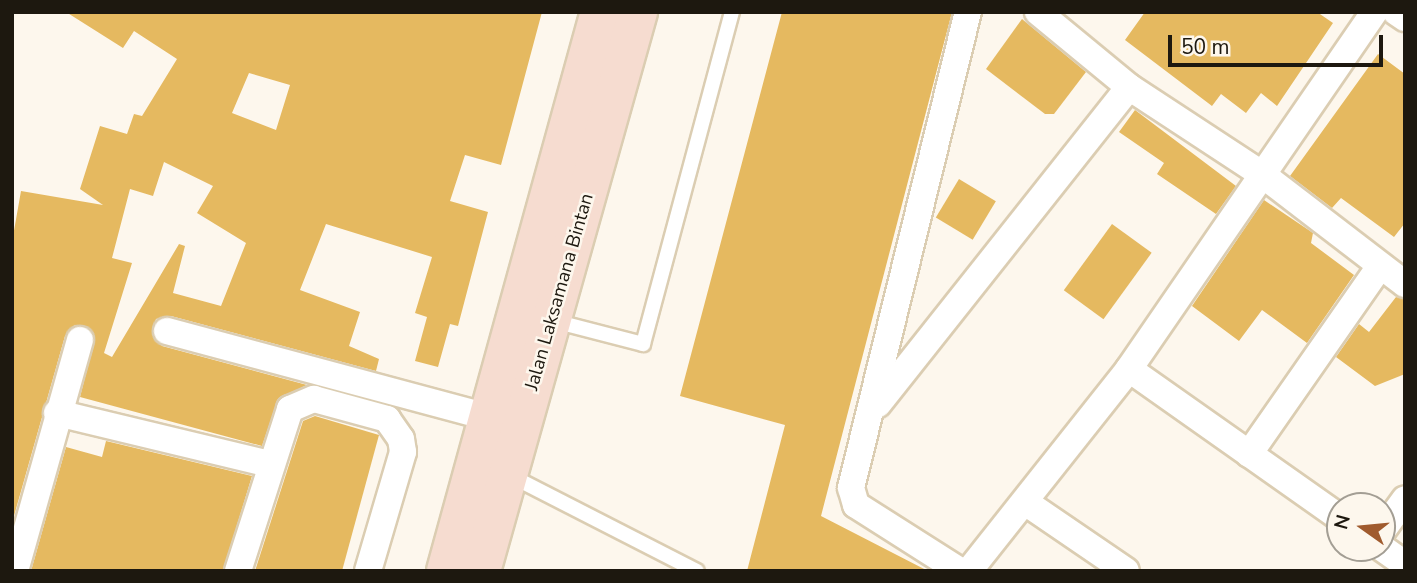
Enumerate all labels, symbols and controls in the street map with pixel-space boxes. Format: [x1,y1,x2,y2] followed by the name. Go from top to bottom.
[1172,21,1387,65] scale bar
[1181,33,1230,61] text: 50 m
[521,191,599,393] street label: Jalan Laksamana Bintan
[1326,492,1396,562] north arrow
[1328,512,1357,532] text: N

